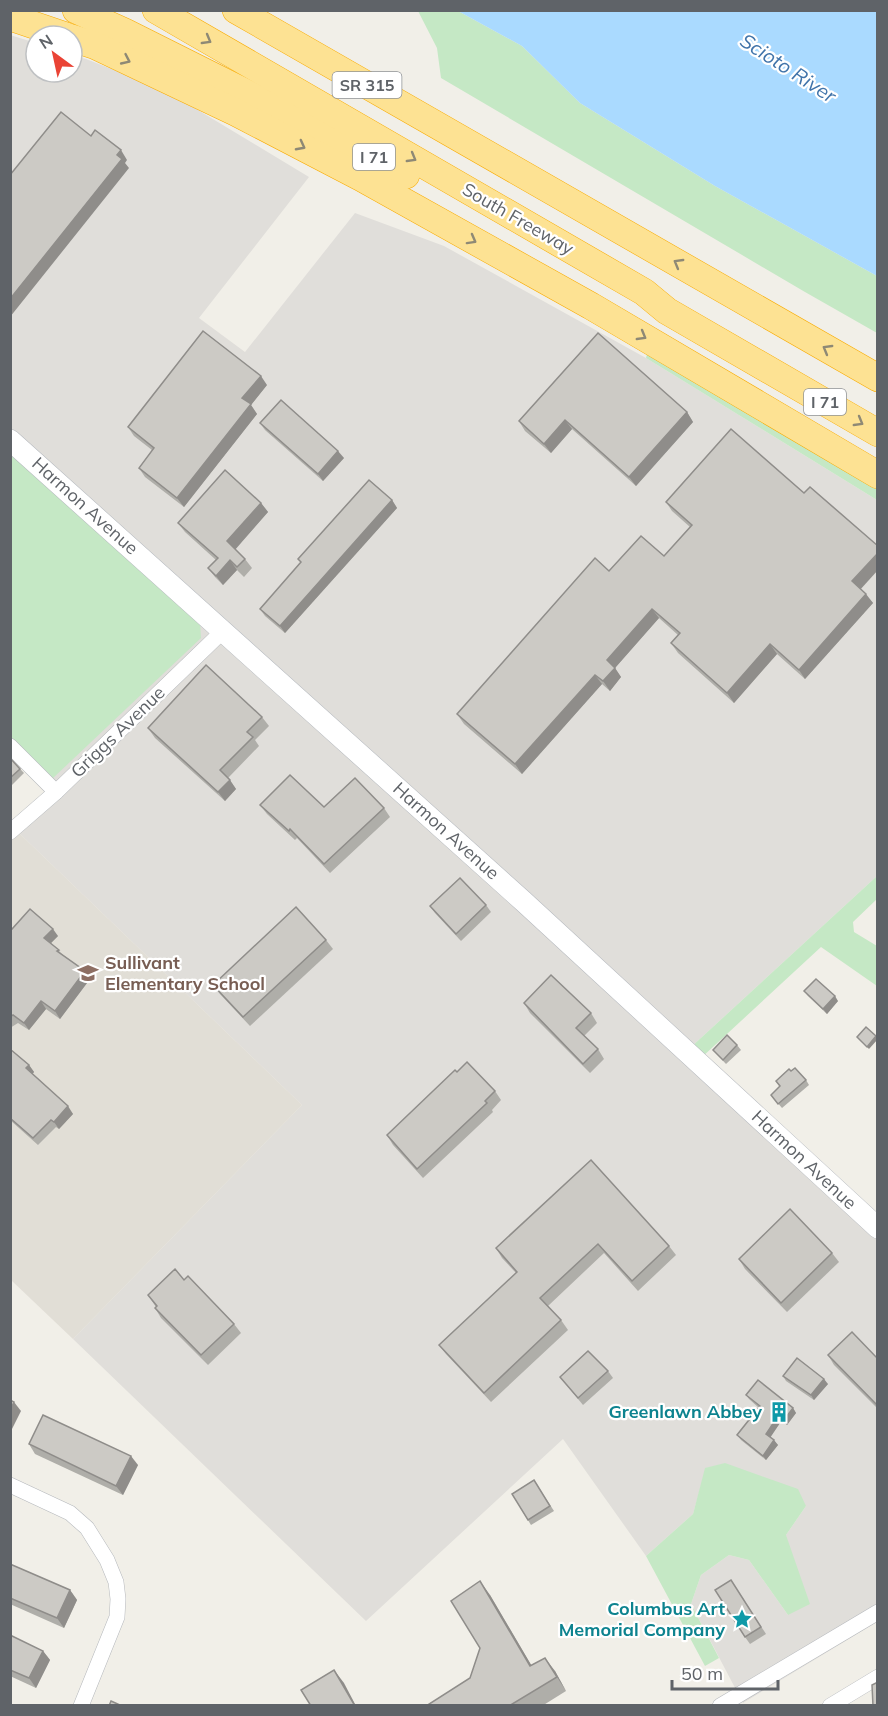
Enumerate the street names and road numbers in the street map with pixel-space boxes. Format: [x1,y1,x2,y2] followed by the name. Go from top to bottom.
[332,72,401,98] road number: SR 315
[353,144,395,170] road number: I 71
[458,177,578,260] street label: South Freeway
[804,389,846,415] road number: I 71
[27,452,143,559] street label: Harmon Avenue
[66,681,170,782] street label: Griggs Avenue
[388,777,504,884] street label: Harmon Avenue
[747,1105,862,1214] street label: Harmon Avenue

